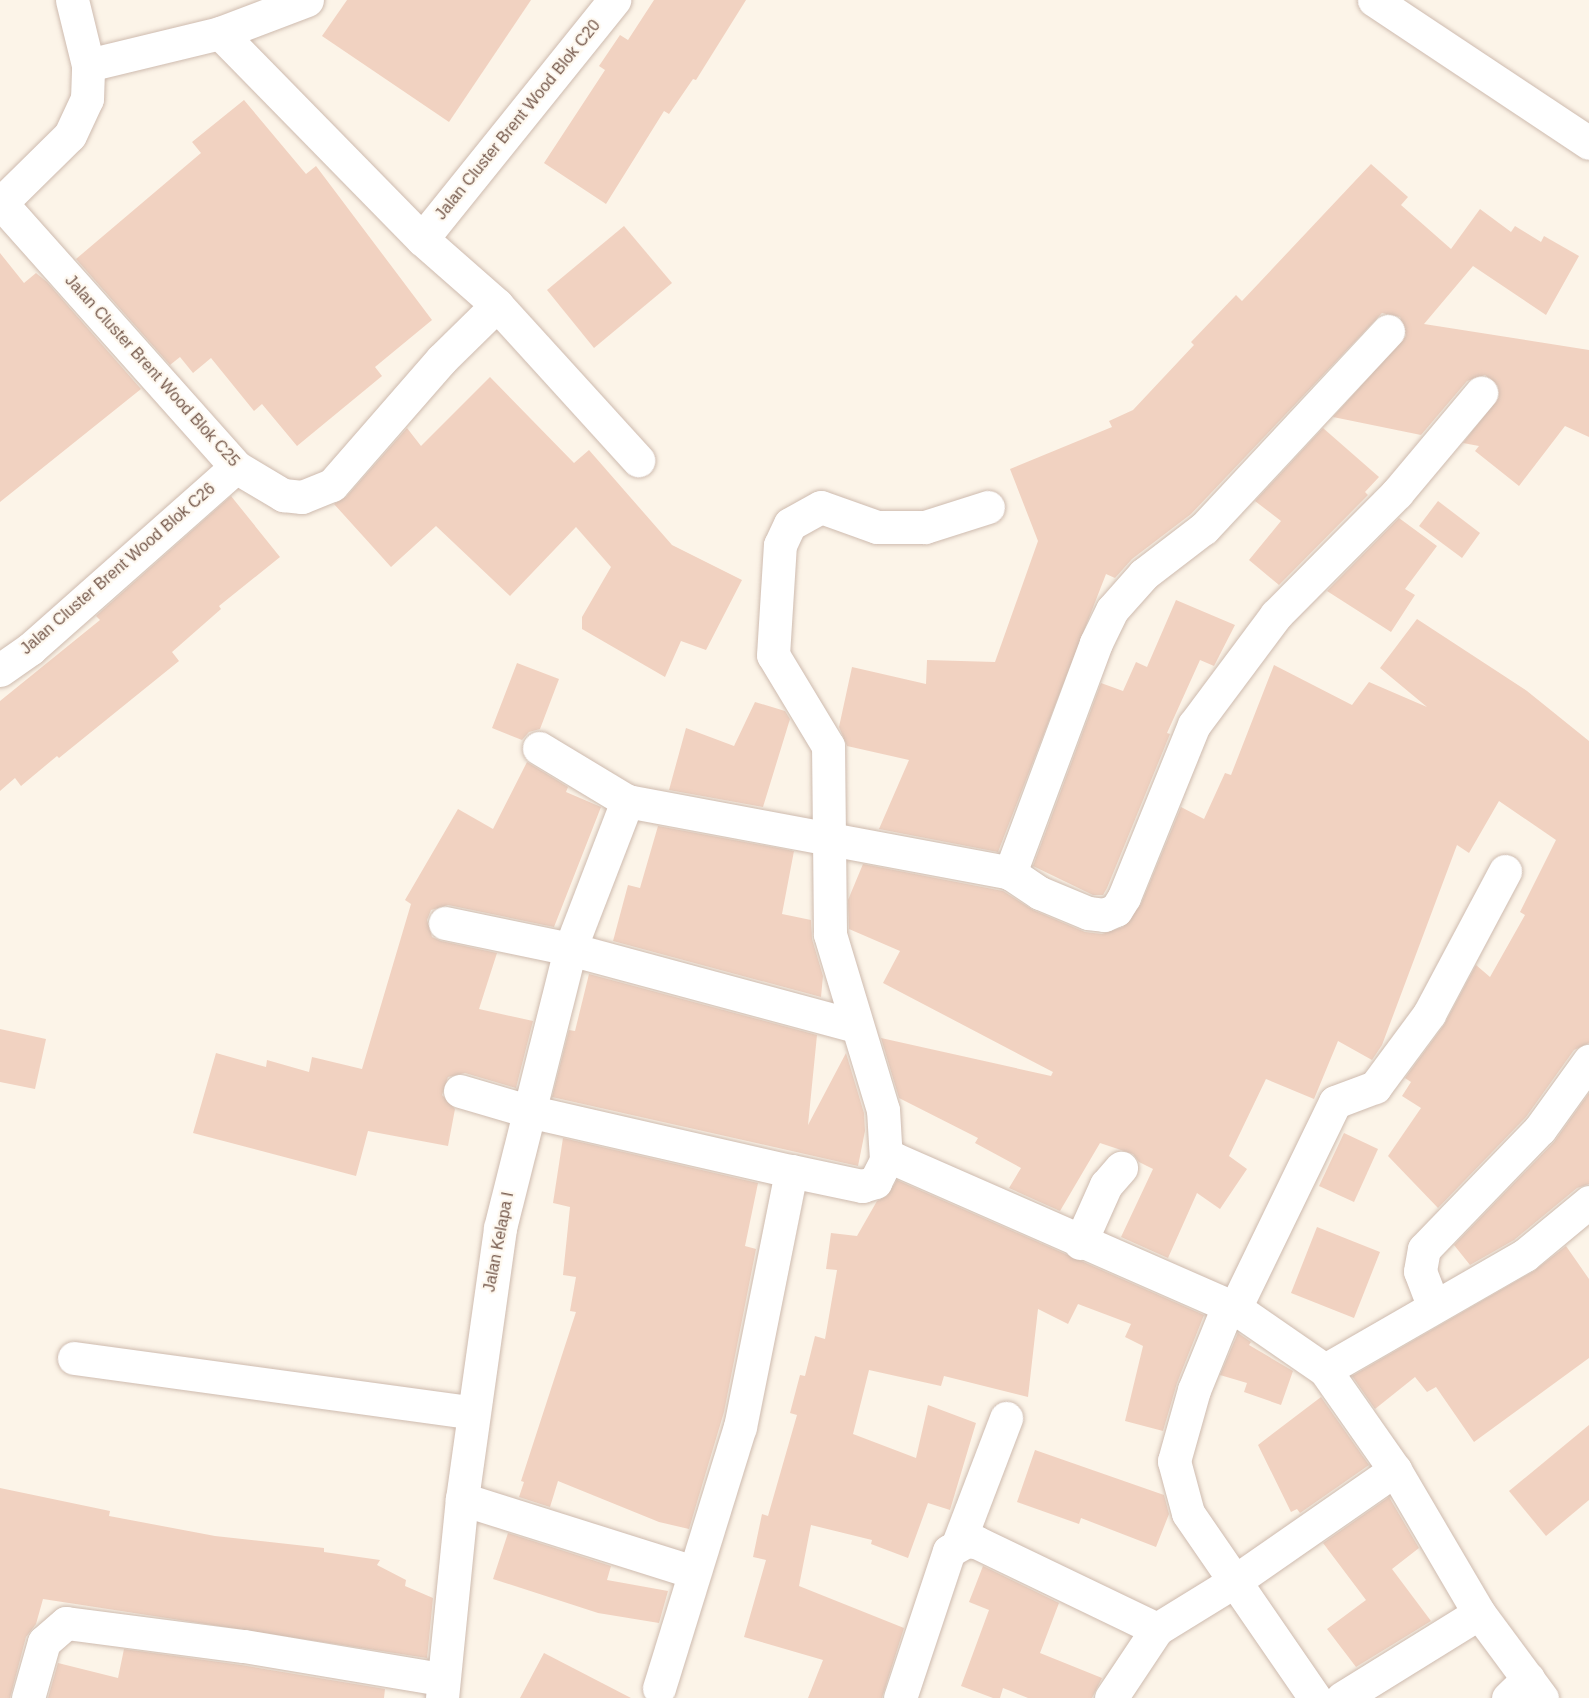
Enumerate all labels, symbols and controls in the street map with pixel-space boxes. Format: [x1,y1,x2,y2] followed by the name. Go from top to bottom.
[431,16,605,224] street label: Jalan Cluster Brent Wood Blok C20
[61,271,243,471] street label: Jalan Cluster Brent Wood Blok C25
[17,479,219,659] street label: Jalan Cluster Brent Wood Blok C26
[480,1190,518,1294] street label: Jalan Kelapa I

